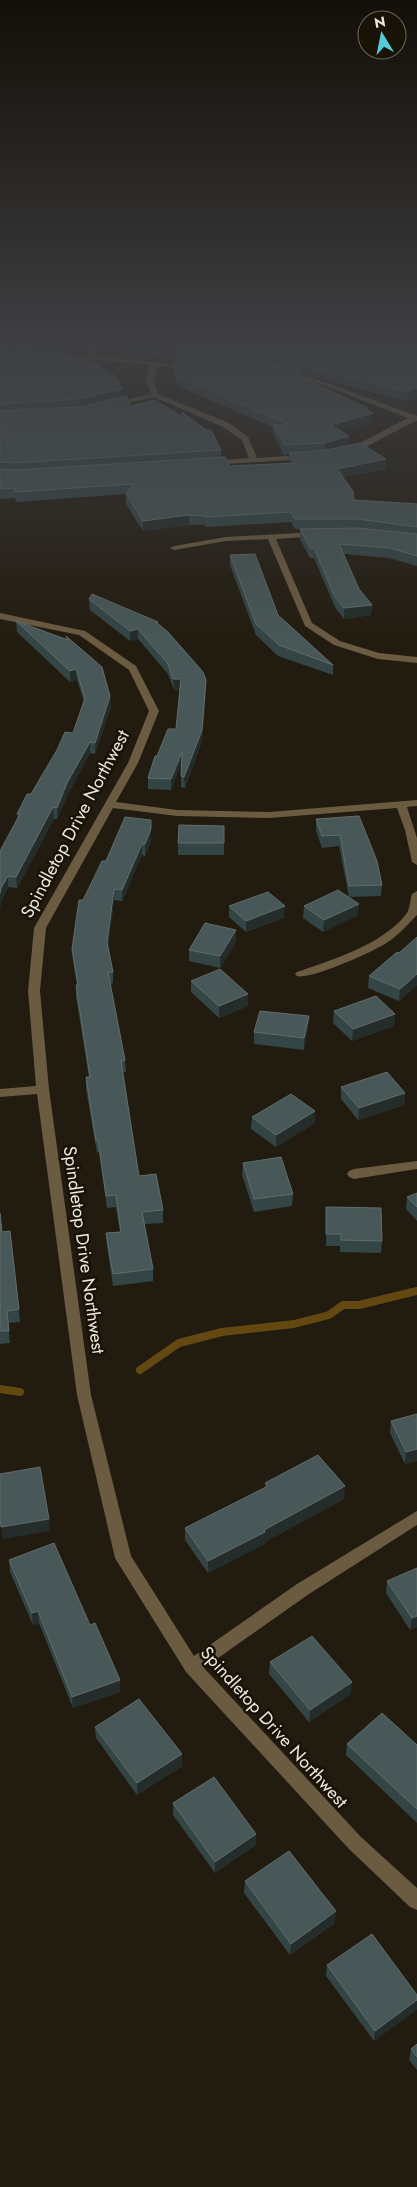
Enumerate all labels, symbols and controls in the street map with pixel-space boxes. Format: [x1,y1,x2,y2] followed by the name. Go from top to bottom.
[357,10,407,60] north arrow
[373,11,387,33] text: N
[14,725,136,923] street label: Spindletop Drive Northwest
[57,1144,112,1356] street label: Spindletop Drive Northwest
[194,1640,354,1814] street label: Spindletop Drive Northwest

